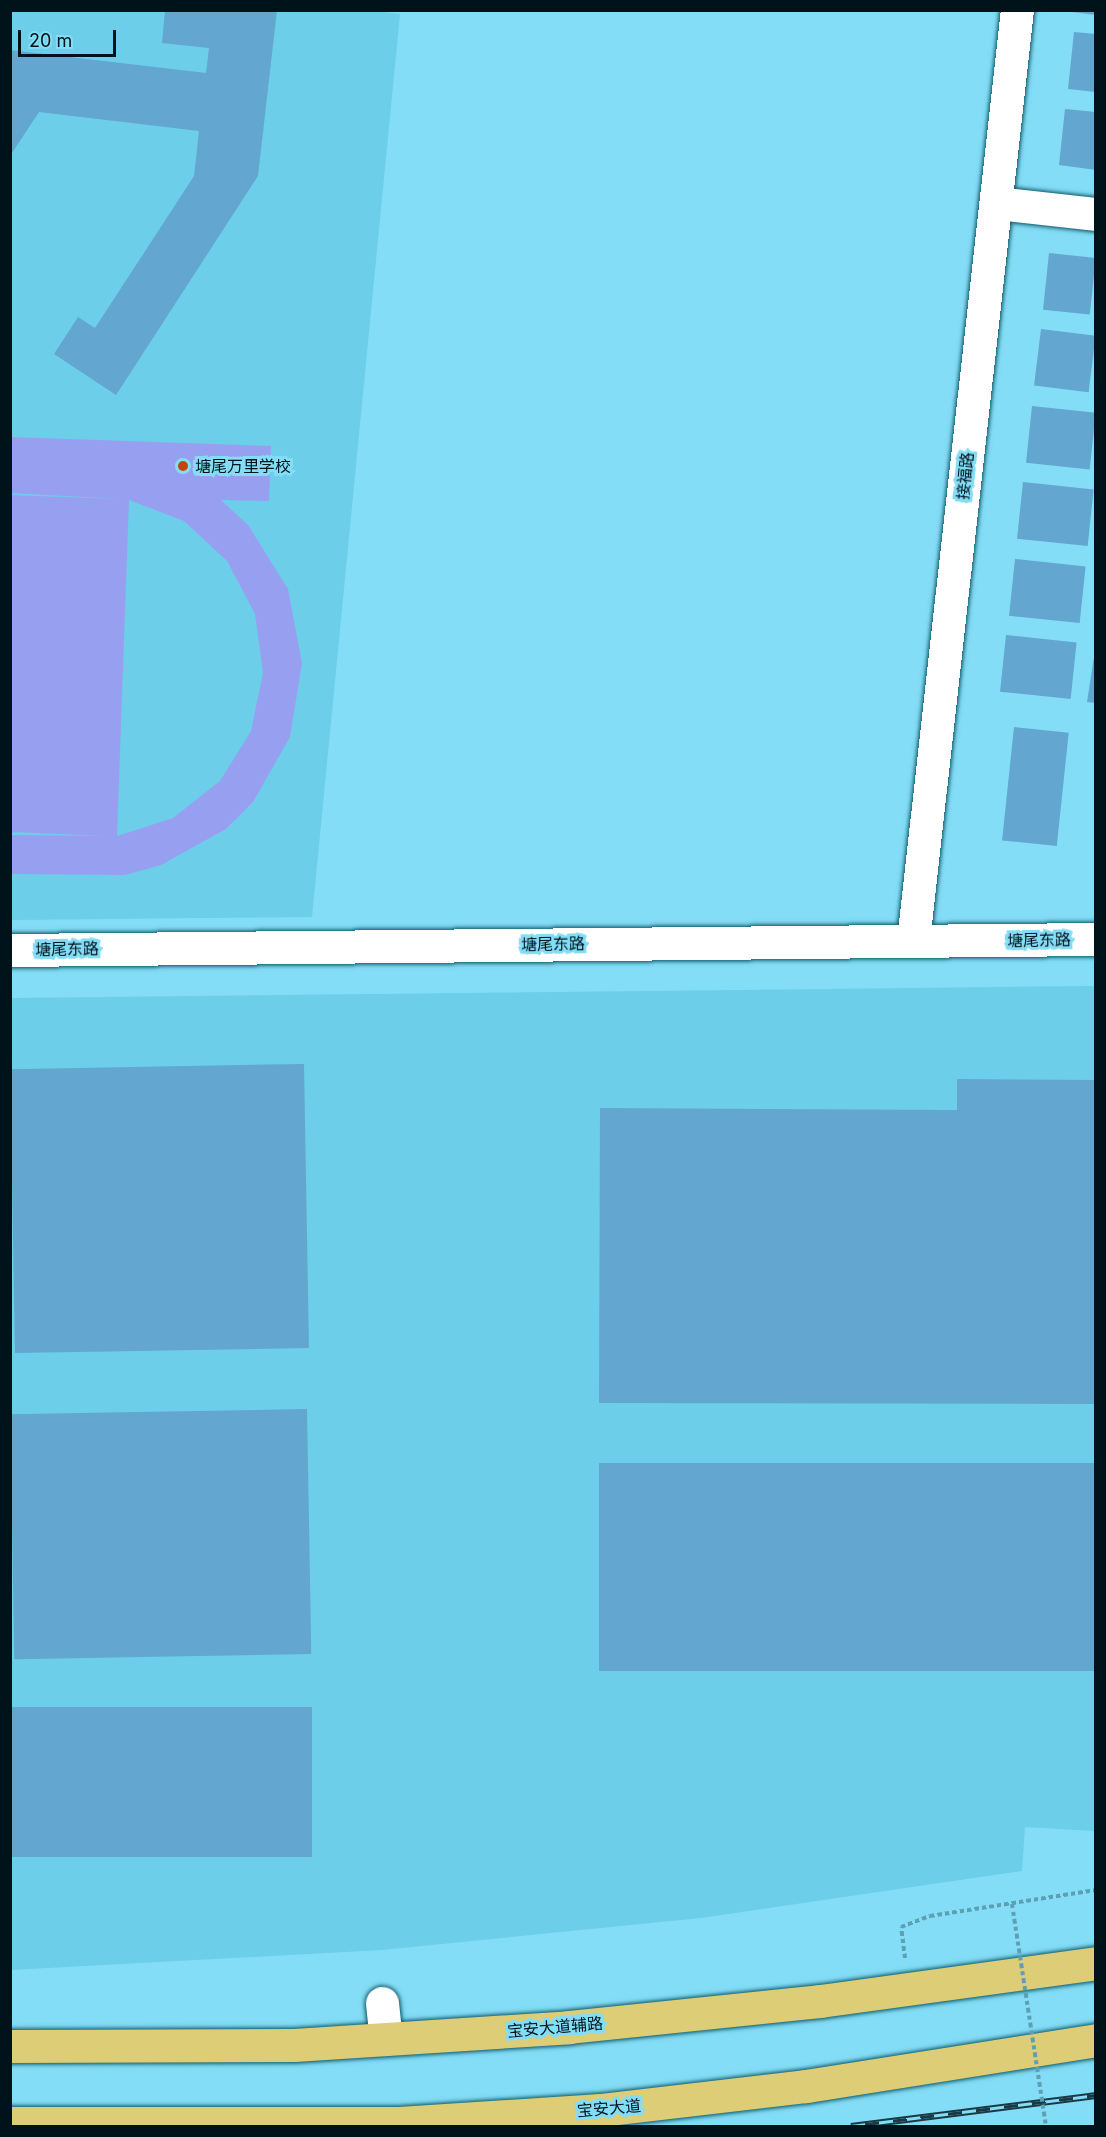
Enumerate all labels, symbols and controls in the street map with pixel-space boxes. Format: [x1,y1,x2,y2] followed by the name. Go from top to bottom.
[21,18,118,56] scale bar
[29,30,72,51] text: 20 m
[953,451,977,501] street label: 接福路
[195,456,291,476] place label: 塘尾万里学校
[176,459,190,473] marker: 塘尾万里学校
[1007,930,1071,950] street label: 塘尾东路
[521,934,585,954] street label: 塘尾东路
[35,939,99,959] street label: 塘尾东路
[506,2013,604,2041] street label: 宝安大道辅路
[576,2096,642,2120] street label: 宝安大道

